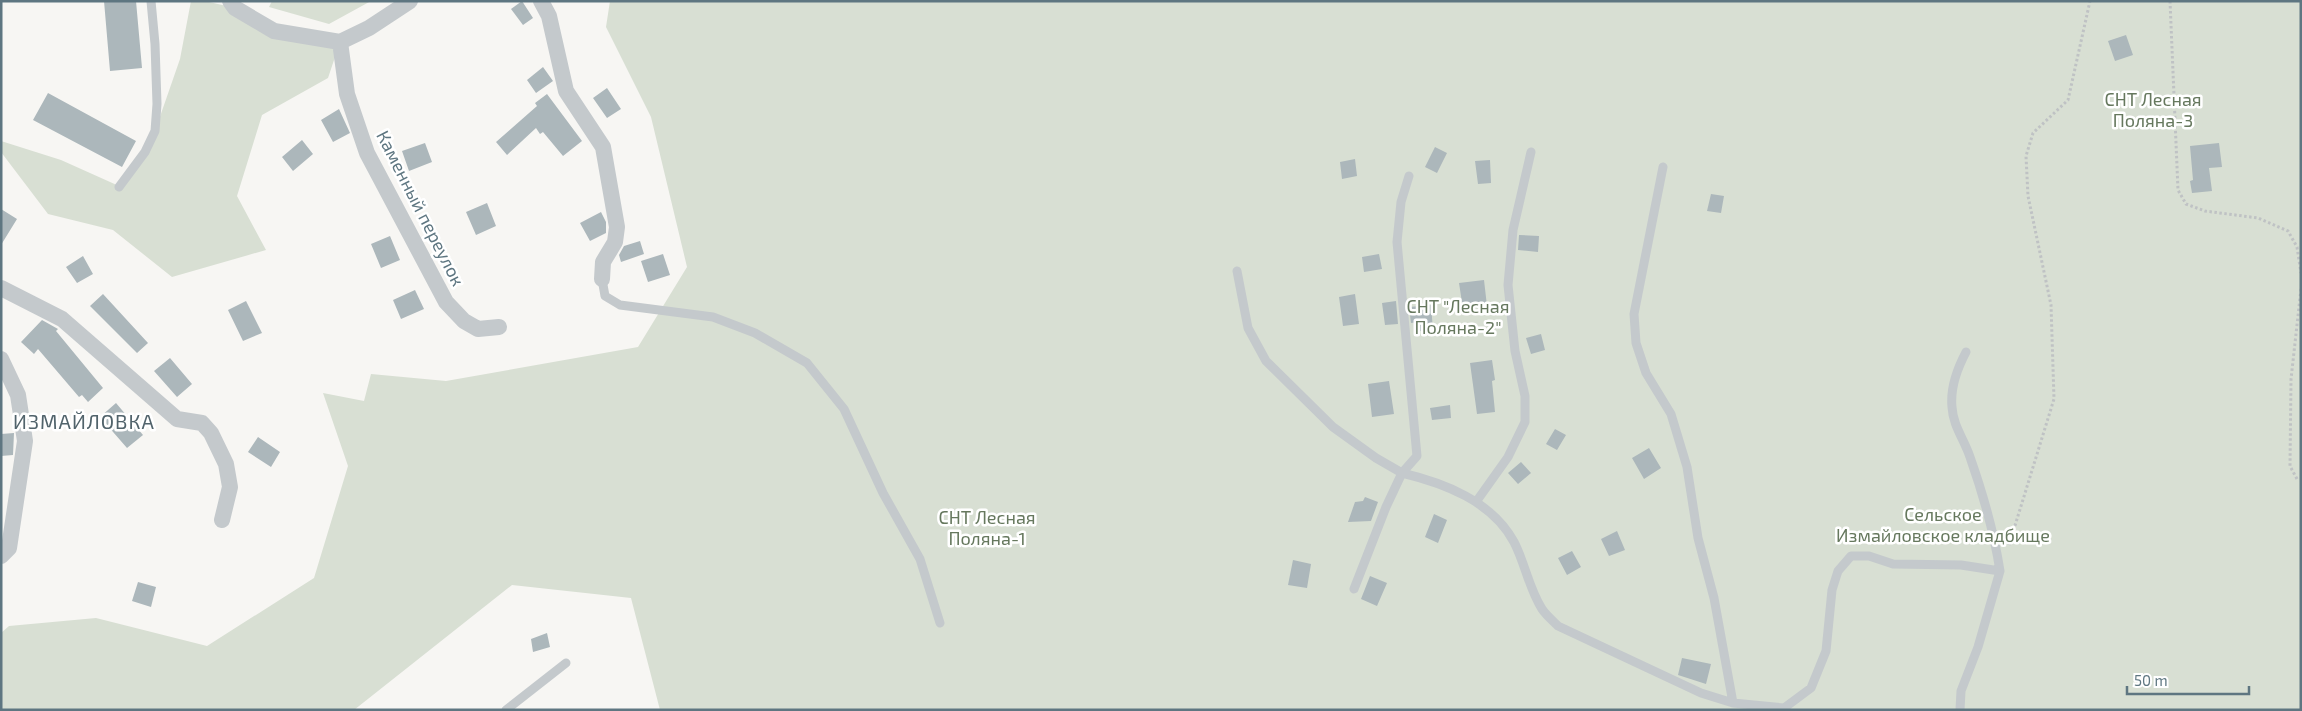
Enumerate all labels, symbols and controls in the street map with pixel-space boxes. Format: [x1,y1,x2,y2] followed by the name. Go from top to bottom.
[2104,88,2202,131] park label: СНТ Лесная Поляна-3
[372,127,470,290] street label: Каменный переулок
[1407,295,1509,338] park label: СНТ "Лесная Поляна-2"
[13,409,155,433] district label: ИЗМАЙЛОВКА
[1836,503,2050,546] park label: Сельское Измайловское кладбище
[938,506,1036,549] park label: СНТ Лесная Поляна-1
[2127,664,2250,696] scale bar
[2134,671,2168,689] text: 50 m

